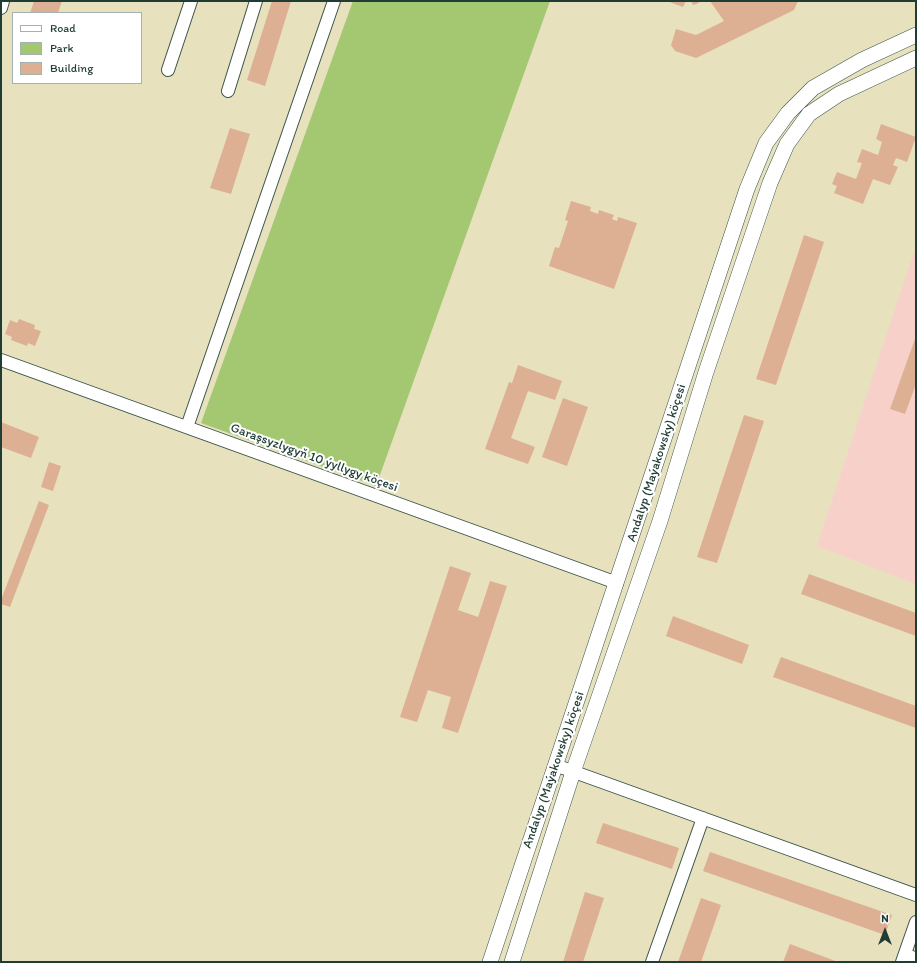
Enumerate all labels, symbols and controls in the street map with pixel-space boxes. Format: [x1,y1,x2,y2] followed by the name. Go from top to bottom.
[12,12,142,84] legend
[50,21,76,35] text: Road
[50,41,74,55] text: Park
[50,61,93,75] text: Building
[624,382,690,544] street label: Andalyp (Maýakowsky) köçesi
[228,420,400,496] street label: Garaşsyzlygyň 10 ýyllygy köçesi
[520,689,588,851] street label: Andalyp (Maýakowsky) köçesi
[865,911,905,951] north arrow
[881,912,889,925] text: N

